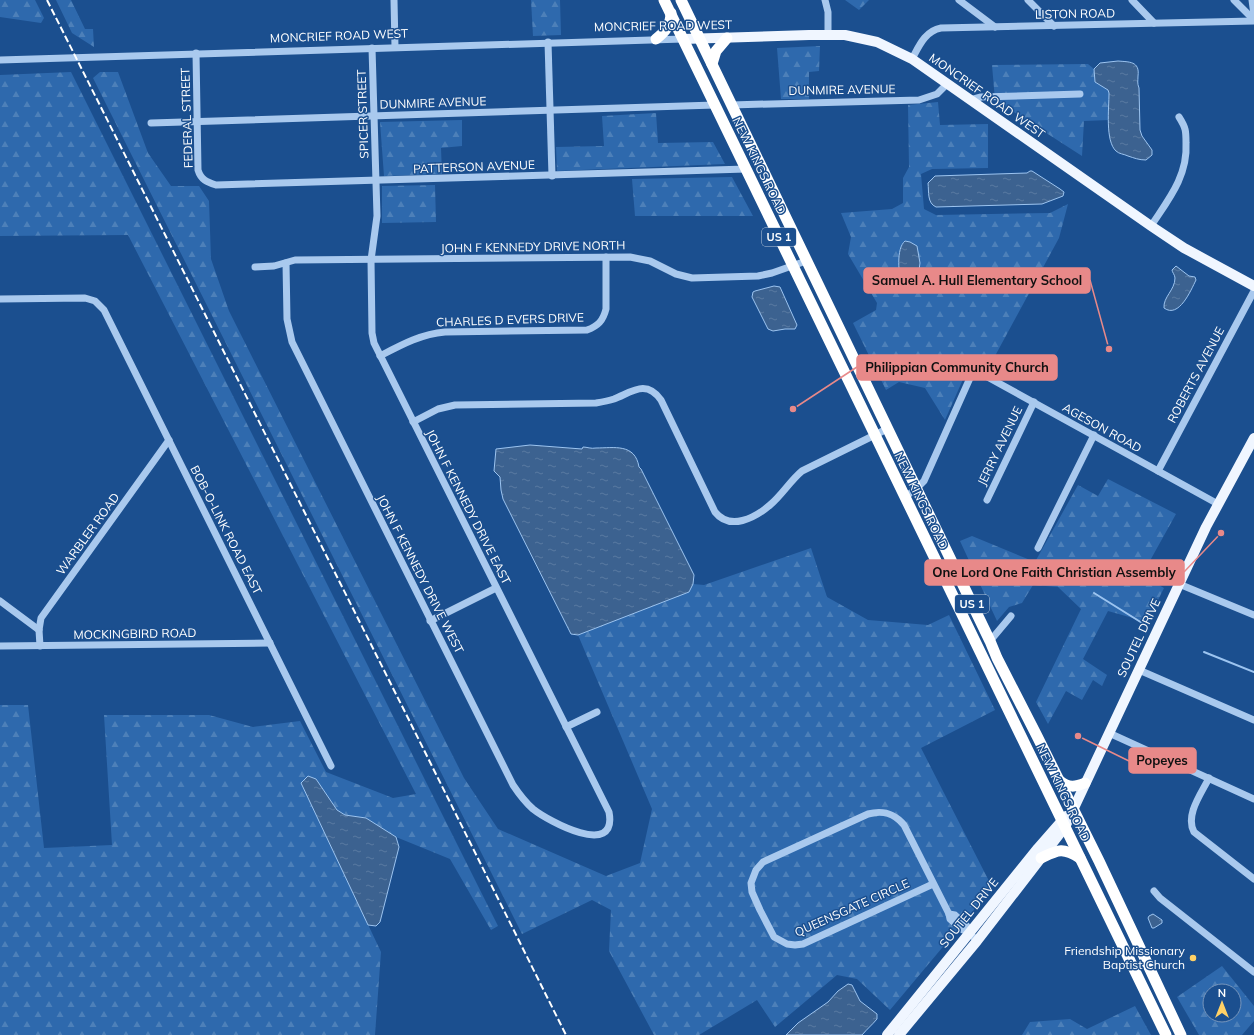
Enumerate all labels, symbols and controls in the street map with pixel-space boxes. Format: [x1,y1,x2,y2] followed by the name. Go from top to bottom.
[1035,5,1115,22] street label: LISTON ROAD
[594,17,733,34] street label: MONCRIEF ROAD WEST
[270,26,409,45] street label: MONCRIEF ROAD WEST
[926,50,1049,142] street label: MONCRIEF ROAD WEST
[177,67,196,169] street label: FEDERAL STREET
[353,68,372,159] street label: SPICER STREET
[788,81,896,98] street label: DUNMIRE AVENUE
[379,93,487,112] street label: DUNMIRE AVENUE
[729,115,790,217] street label: NEW KINGS ROAD
[413,157,535,176] street label: PATTERSON AVENUE
[762,228,796,246] road number: US 1
[441,237,625,256] street label: JOHN F KENNEDY DRIVE NORTH
[864,268,1090,293] callout: Samuel A. Hull Elementary School
[872,272,1082,289] text: Samuel A. Hull Elementary School
[436,309,584,330] street label: CHARLES D EVERS DRIVE
[1164,324,1227,425] street label: ROBERTS AVENUE
[857,355,1057,380] callout: Philippian Community Church
[865,359,1049,376] text: Philippian Community Church
[1060,400,1145,456] street label: AGESON ROAD
[974,404,1025,488] street label: JERRY AVENUE
[423,427,515,587] street label: JOHN F KENNEDY DRIVE EAST
[891,450,952,552] street label: NEW KINGS ROAD
[187,463,266,598] street label: BOB-O-LINK ROAD EAST
[53,490,123,578] street label: WARBLER ROAD
[374,492,468,657] street label: JOHN F KENNEDY DRIVE WEST
[925,560,1184,585] callout: One Lord One Faith Christian Assembly
[932,564,1177,581] text: One Lord One Faith Christian Assembly
[955,595,989,613] road number: US 1
[1114,596,1163,680] street label: SOUTEL DRIVE
[73,625,197,642] street label: MOCKINGBIRD ROAD
[1033,742,1094,844] street label: NEW KINGS ROAD
[1129,748,1196,773] callout: Popeyes
[1136,752,1188,769] text: Popeyes
[792,875,912,940] street label: QUEENSGATE CIRCLE
[936,875,1001,951] street label: SOUTEL DRIVE
[1064,943,1186,972] place label: Friendship Missionary Baptist Church
[1188,953,1198,963] marker: Friendship Missionary Baptist Church
[1202,983,1242,1023] north arrow
[1218,986,1226,1000] text: N

